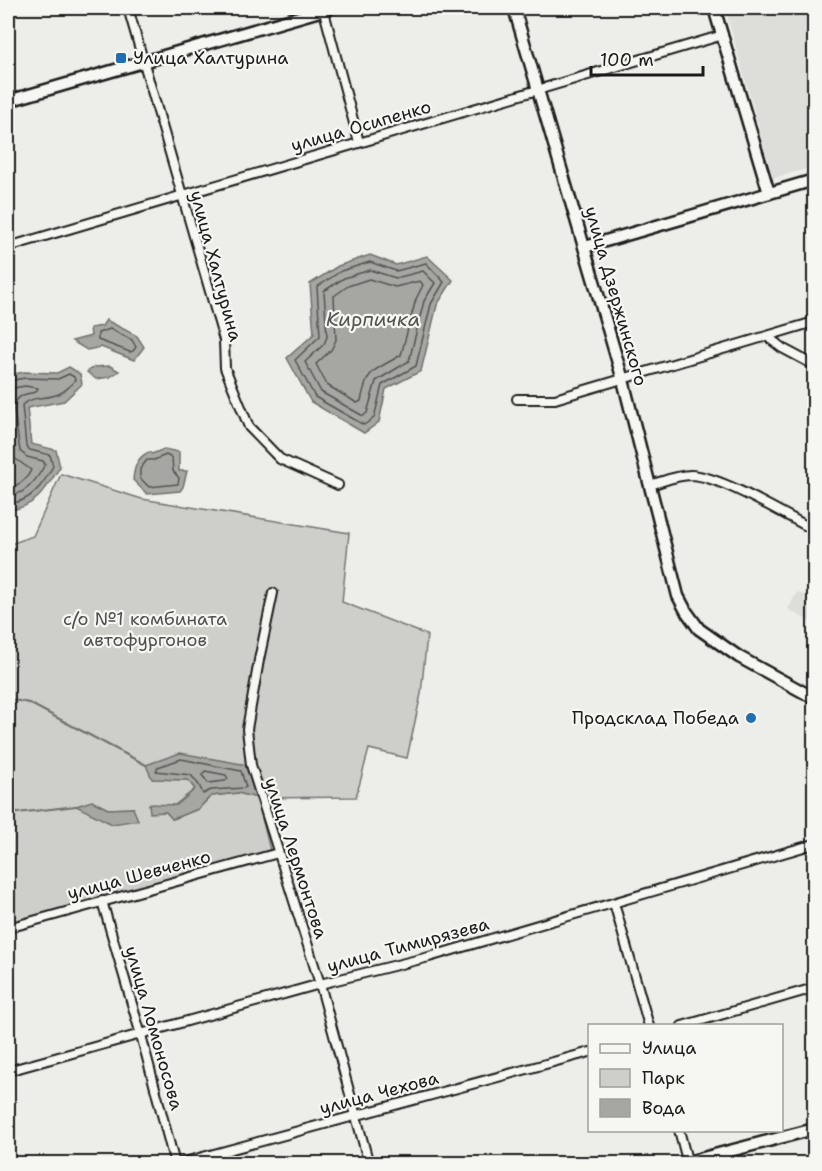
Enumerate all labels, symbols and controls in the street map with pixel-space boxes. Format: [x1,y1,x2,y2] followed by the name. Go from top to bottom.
[591,39,704,77] scale bar
[133,46,288,70] place label: Улица Халтурина
[600,48,654,72] text: 100 m
[114,51,128,65] marker: Улица Халтурина
[288,95,434,157] street label: улица Осипенко
[184,188,248,344] street label: улица Халтурина
[579,203,653,389] street label: улица Дзержинского
[326,306,420,332] water label: Кирпичка
[63,607,227,652] park label: с/о №1 комбината автофургонов
[572,706,739,730] place label: Продсклад Победа
[744,711,758,725] marker: Продсклад Победа
[259,774,333,942] street label: улица Лермонтова
[65,844,213,906] street label: улица Шевченко
[324,912,492,978] street label: улица Тимирязева
[119,943,189,1113] street label: улица Ломоносова
[588,1024,783,1132] legend
[642,1036,696,1060] text: Улица
[317,1066,441,1120] street label: улица Чехова
[642,1066,685,1090] text: Парк
[642,1096,685,1120] text: Вода

